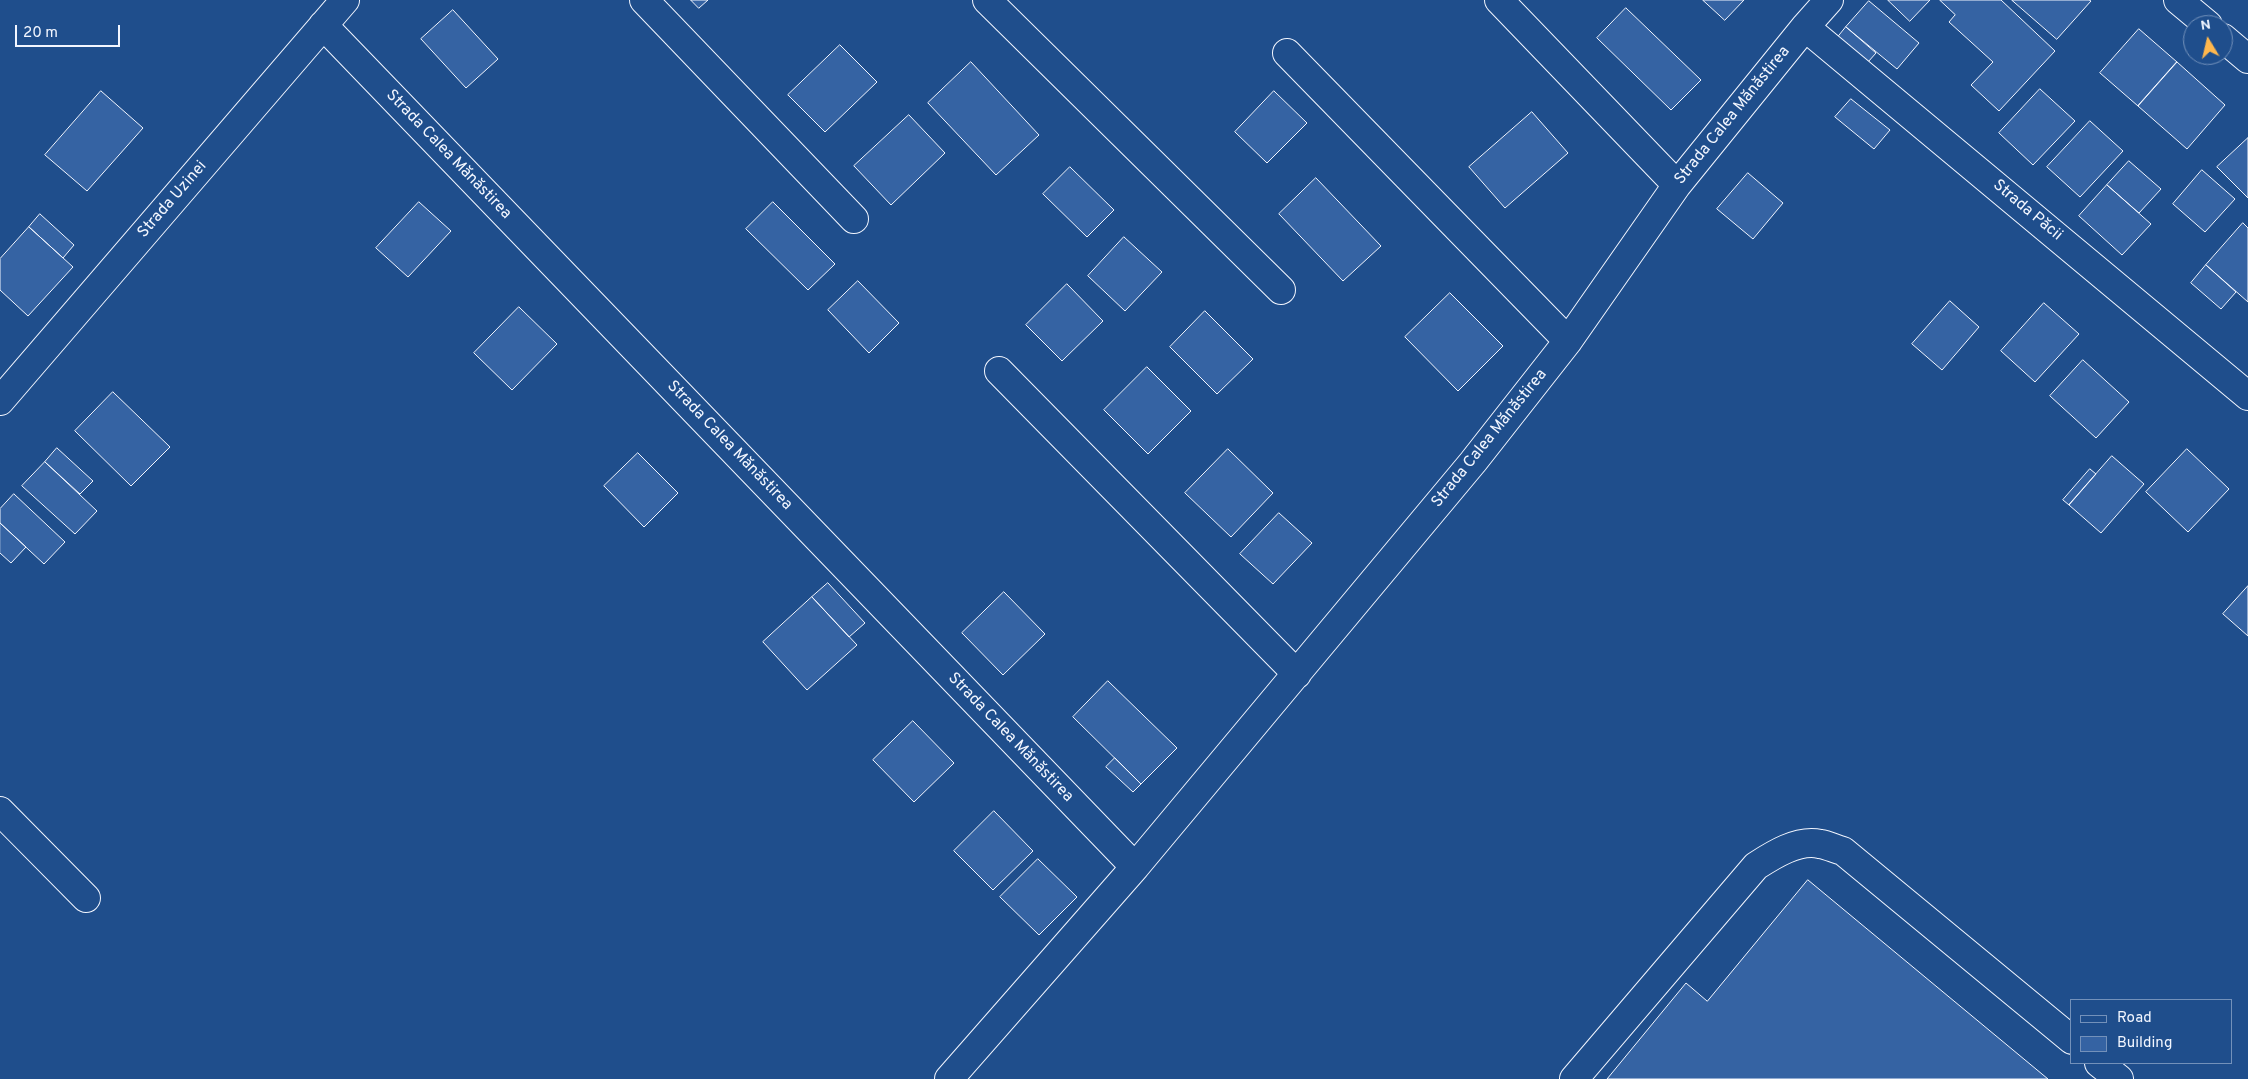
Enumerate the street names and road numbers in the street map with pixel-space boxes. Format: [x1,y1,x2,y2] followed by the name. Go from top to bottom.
[1671,43,1795,189] street label: Strada Calea Mănăstirea
[381,86,515,224] street label: Strada Calea Mănăstirea
[134,158,212,242] street label: Strada Uzinei
[1988,176,2066,246] street label: Strada Păcii
[1428,366,1552,512] street label: Strada Calea Mănăstirea
[662,377,796,515] street label: Strada Calea Mănăstirea
[943,669,1077,807] street label: Strada Calea Mănăstirea

